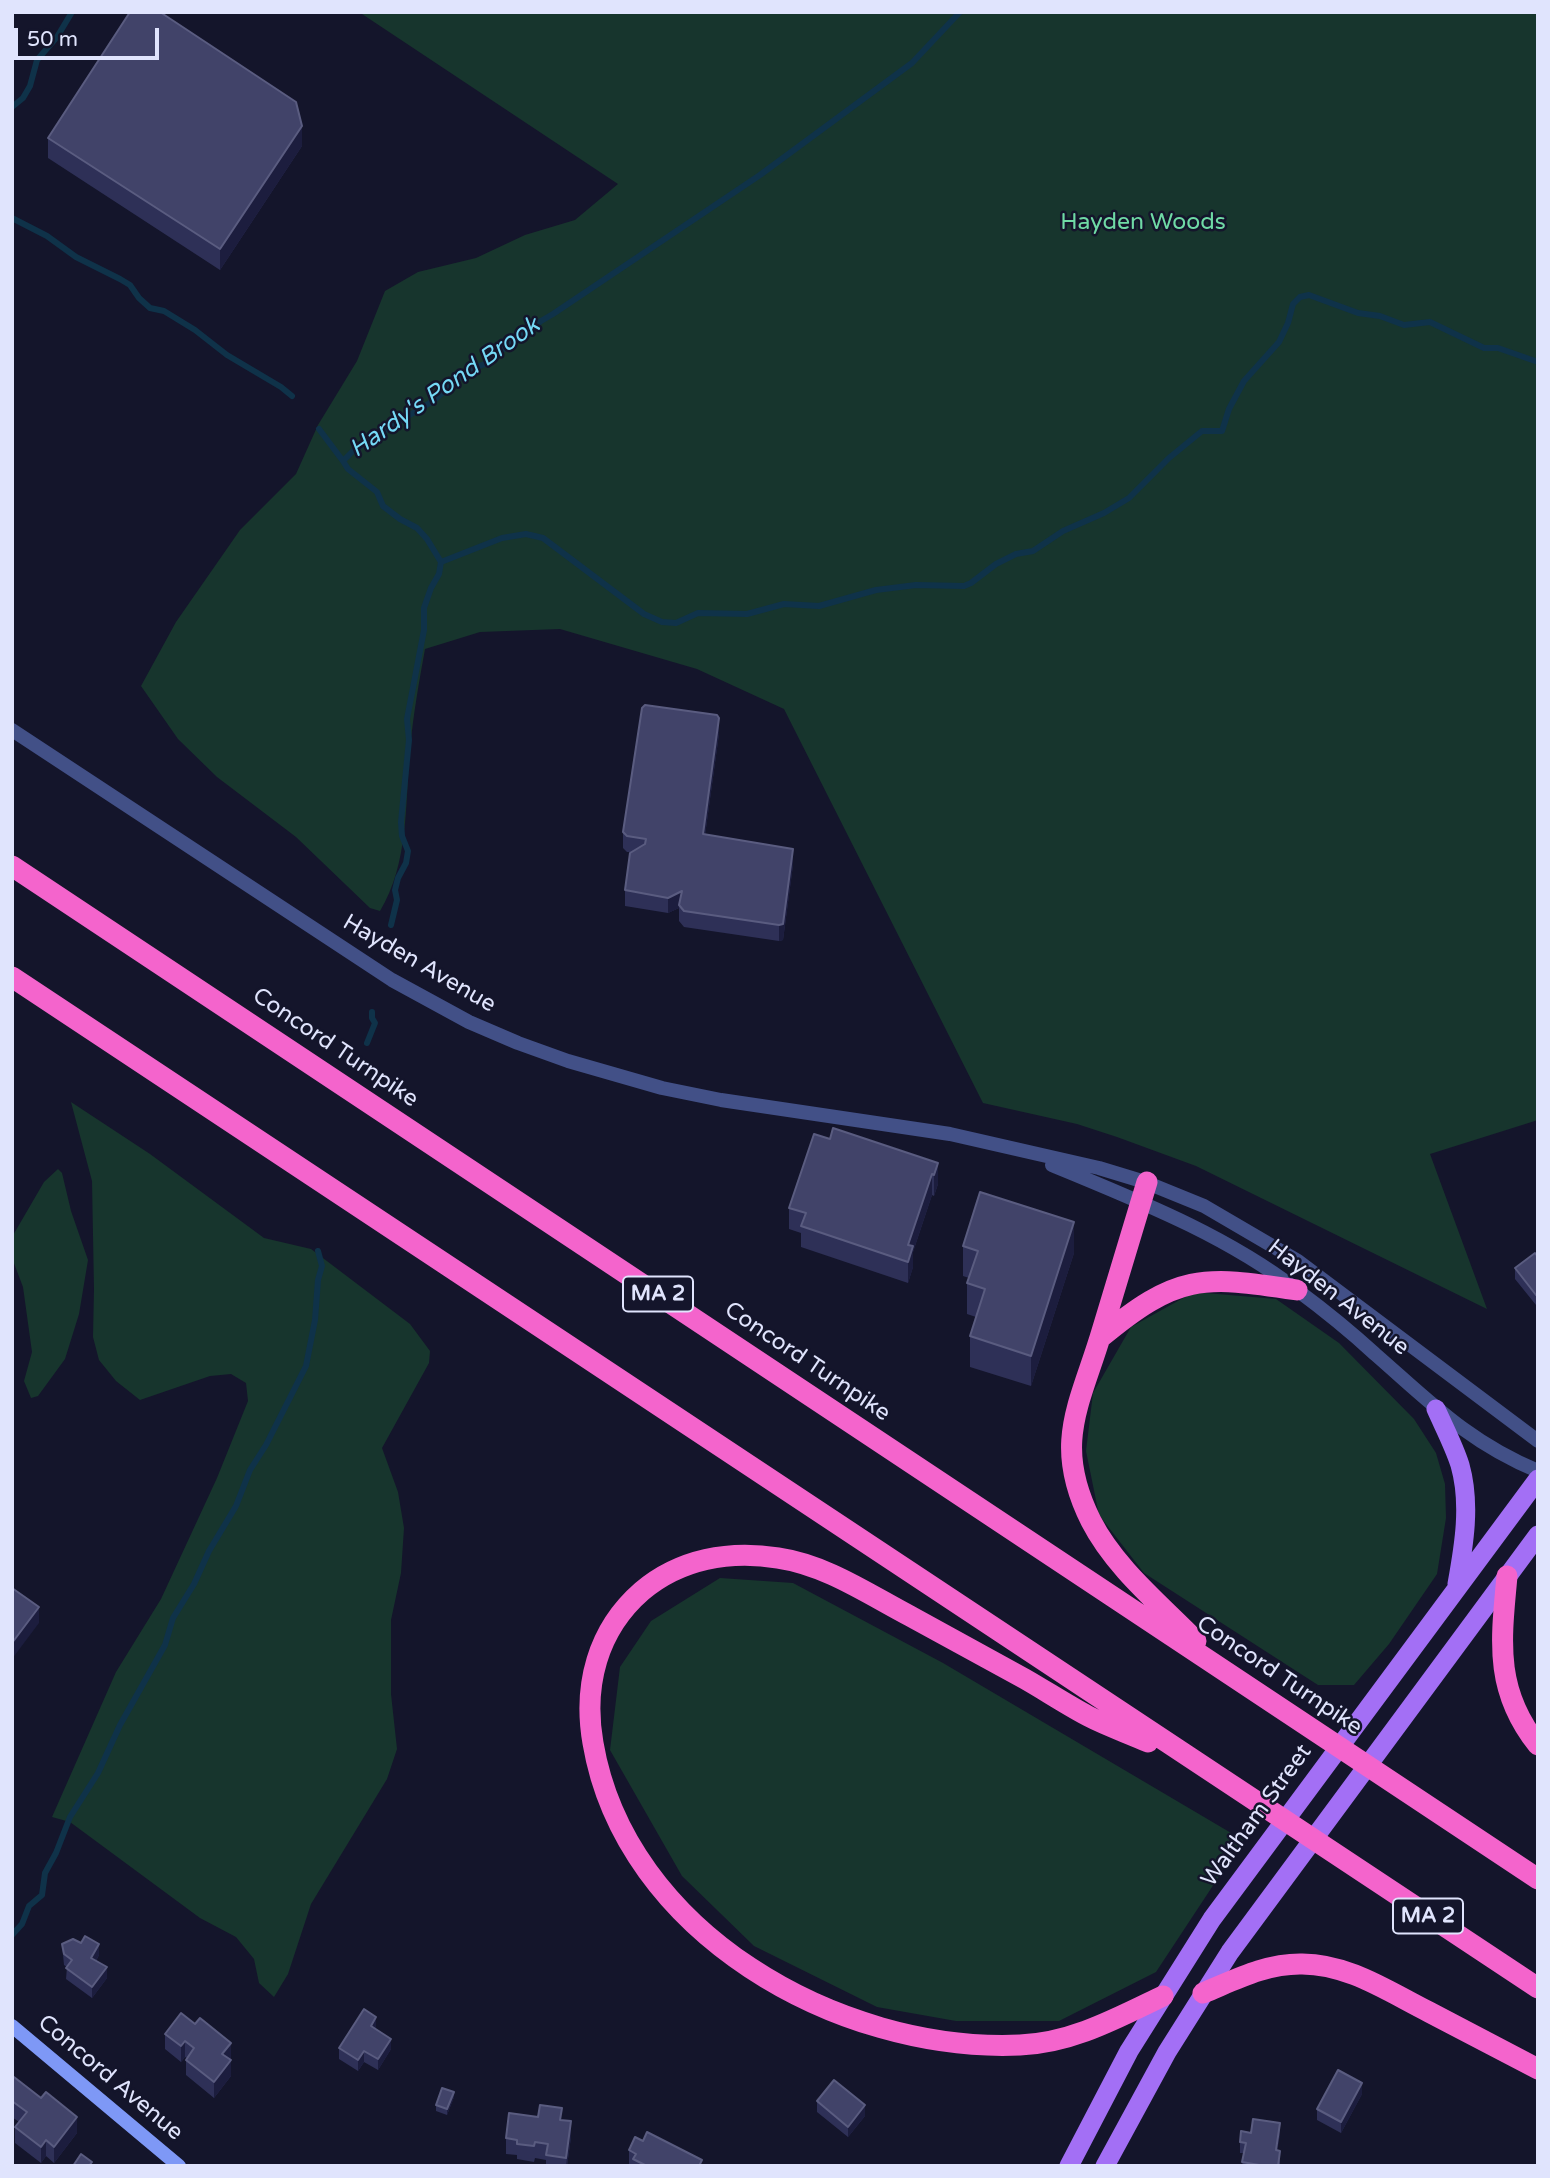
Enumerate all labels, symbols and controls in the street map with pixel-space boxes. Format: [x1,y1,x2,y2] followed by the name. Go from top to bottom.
[18,14,163,58] scale bar
[27,27,78,52] text: 50 m
[1060,209,1226,237] park label: Hayden Woods
[344,312,546,464] water label: Hardy's Pond Brook
[338,909,500,1019] street label: Hayden Avenue
[247,982,423,1114] street label: Concord Turnpike
[1262,1234,1414,1362] street label: Hayden Avenue
[623,1276,693,1312] road number: MA 2
[719,1296,895,1428] street label: Concord Turnpike
[1191,1610,1367,1742] street label: Concord Turnpike
[1196,1739,1318,1893] street label: Waltham Street
[1393,1898,1463,1934] road number: MA 2
[32,2009,188,2147] street label: Concord Avenue

